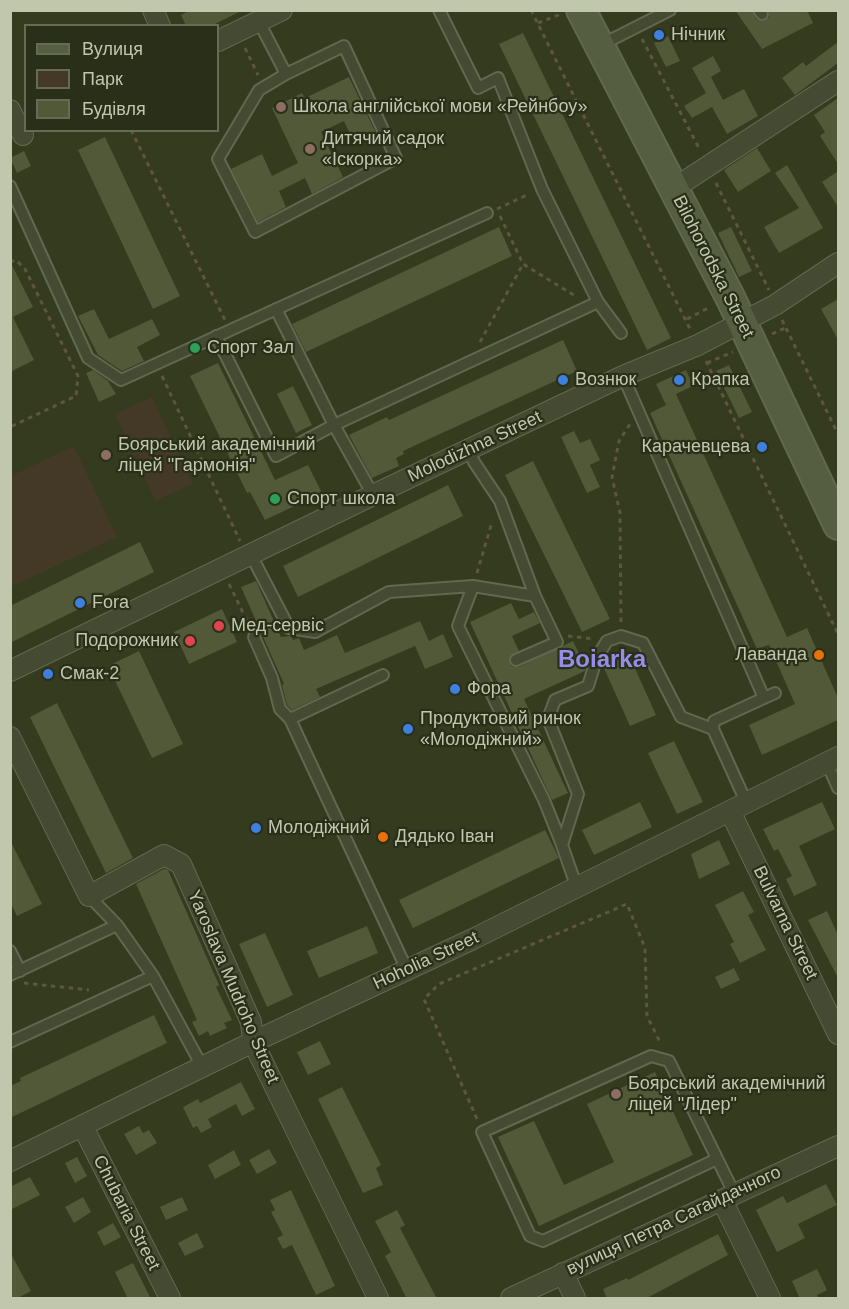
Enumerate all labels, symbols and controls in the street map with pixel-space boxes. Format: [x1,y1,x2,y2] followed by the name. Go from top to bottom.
[24,24,219,132] legend
[671,24,725,46] place label: Нічник
[652,28,666,42] marker: Нічник
[82,39,143,59] text: Вулиця
[82,69,123,89] text: Парк
[293,96,587,118] place label: Школа англійської мови «Рейнбоу»
[82,99,146,119] text: Будівля
[274,100,288,114] marker: Школа англійської мови «Рейнбоу»
[322,128,444,170] place label: Дитячий садок «Іскорка»
[303,142,317,156] marker: Дитячий садок «Іскорка»
[668,192,758,342] street label: Bilohorodska Street
[207,337,294,359] place label: Спорт Зал
[188,341,202,355] marker: Спорт Зал
[575,369,636,391] place label: Вознюк
[691,369,750,391] place label: Крапка
[556,373,570,387] marker: Вознюк
[672,373,686,387] marker: Крапка
[405,407,545,487] street label: Molodizhna Street
[118,434,316,476] place label: Боярський академічний ліцей "Гармонія"
[641,436,750,458] place label: Карачевцева
[755,440,769,454] marker: Карачевцева
[99,448,113,462] marker: Боярський академічний ліцей "Гармонія"
[287,488,395,510] place label: Спорт школа
[268,492,282,506] marker: Спорт школа
[92,592,129,614] place label: Fora
[73,596,87,610] marker: Fora
[231,615,324,637] place label: Мед-сервіс
[212,619,226,633] marker: Мед-сервіс
[75,630,178,652] place label: Подорожник
[183,634,197,648] marker: Подорожник
[735,644,807,666] place label: Лаванда
[558,646,646,674] district label: Boiarka
[812,648,826,662] marker: Лаванда
[60,663,119,685] place label: Смак-2
[41,667,55,681] marker: Смак-2
[467,678,511,700] place label: Фора
[448,682,462,696] marker: Фора
[420,708,581,750] place label: Продуктовий ринок «Молодіжний»
[401,722,415,736] marker: Продуктовий ринок «Молодіжний»
[268,817,370,839] place label: Молодіжний
[249,821,263,835] marker: Молодіжний
[395,826,494,848] place label: Дядько Іван
[376,830,390,844] marker: Дядько Іван
[748,863,822,983] street label: Bulvarna Street
[182,887,284,1087] street label: Yaroslava Mudroho Street
[370,927,482,995] street label: Hoholia Street
[628,1073,826,1116] place label: Боярський академічний ліцей "Лідер"
[609,1087,623,1101] marker: Боярський академічний ліцей "Лідер"
[88,1152,164,1274] street label: Chubaria Street
[563,1162,785,1280] street label: вулиця Петра Сагайдачного

